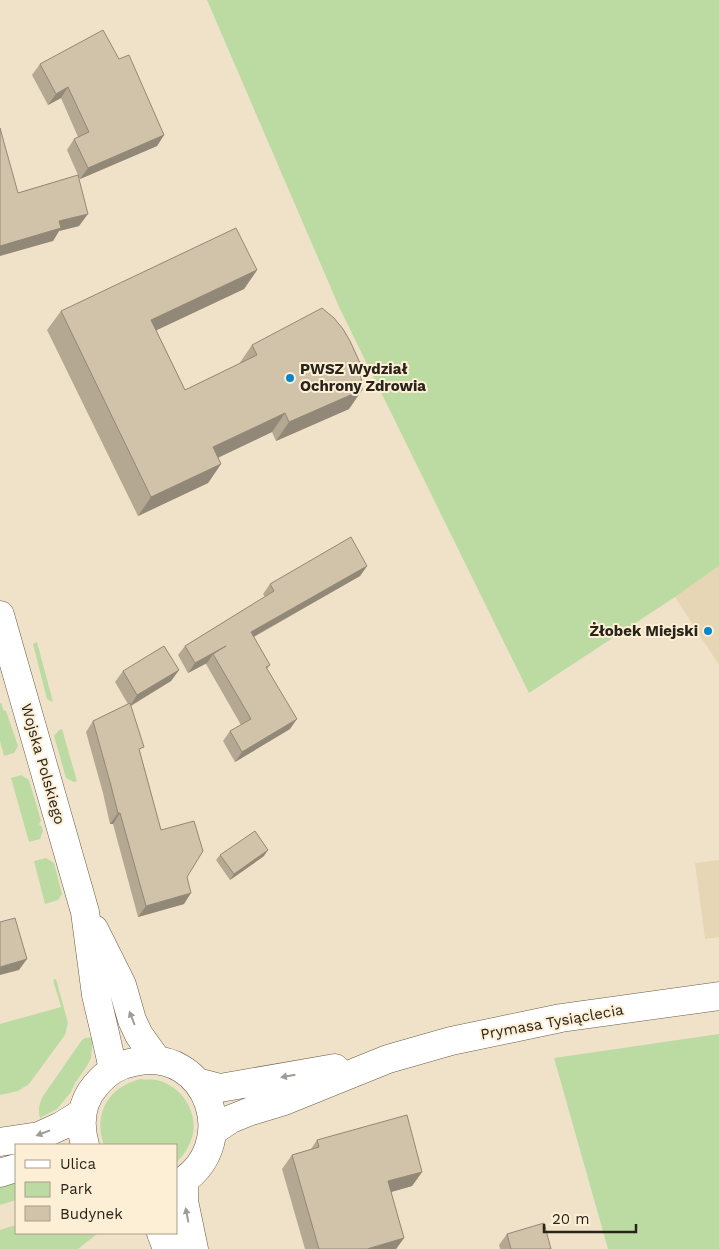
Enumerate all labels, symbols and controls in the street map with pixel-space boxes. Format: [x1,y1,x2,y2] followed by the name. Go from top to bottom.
[300,360,426,395] place label: PWSZ Wydział Ochrony Zdrowia
[284,372,296,384] marker: PWSZ Wydział Ochrony Zdrowia
[589,622,698,640] place label: Żłobek Miejski
[702,625,714,637] marker: Żłobek Miejski
[17,701,69,827] street label: Wojska Polskiego
[479,1000,625,1043] street label: Prymasa Tysiąclecia
[128,1011,135,1026] one-way arrow
[280,1073,296,1081] one-way arrow
[36,1130,51,1138] one-way arrow
[15,1144,178,1234] legend
[60,1155,97,1173] text: Ulica
[60,1180,93,1198] text: Park
[544,1202,636,1234] scale bar
[60,1205,123,1223] text: Budynek
[183,1208,191,1223] one-way arrow
[552,1210,590,1228] text: 20 m

